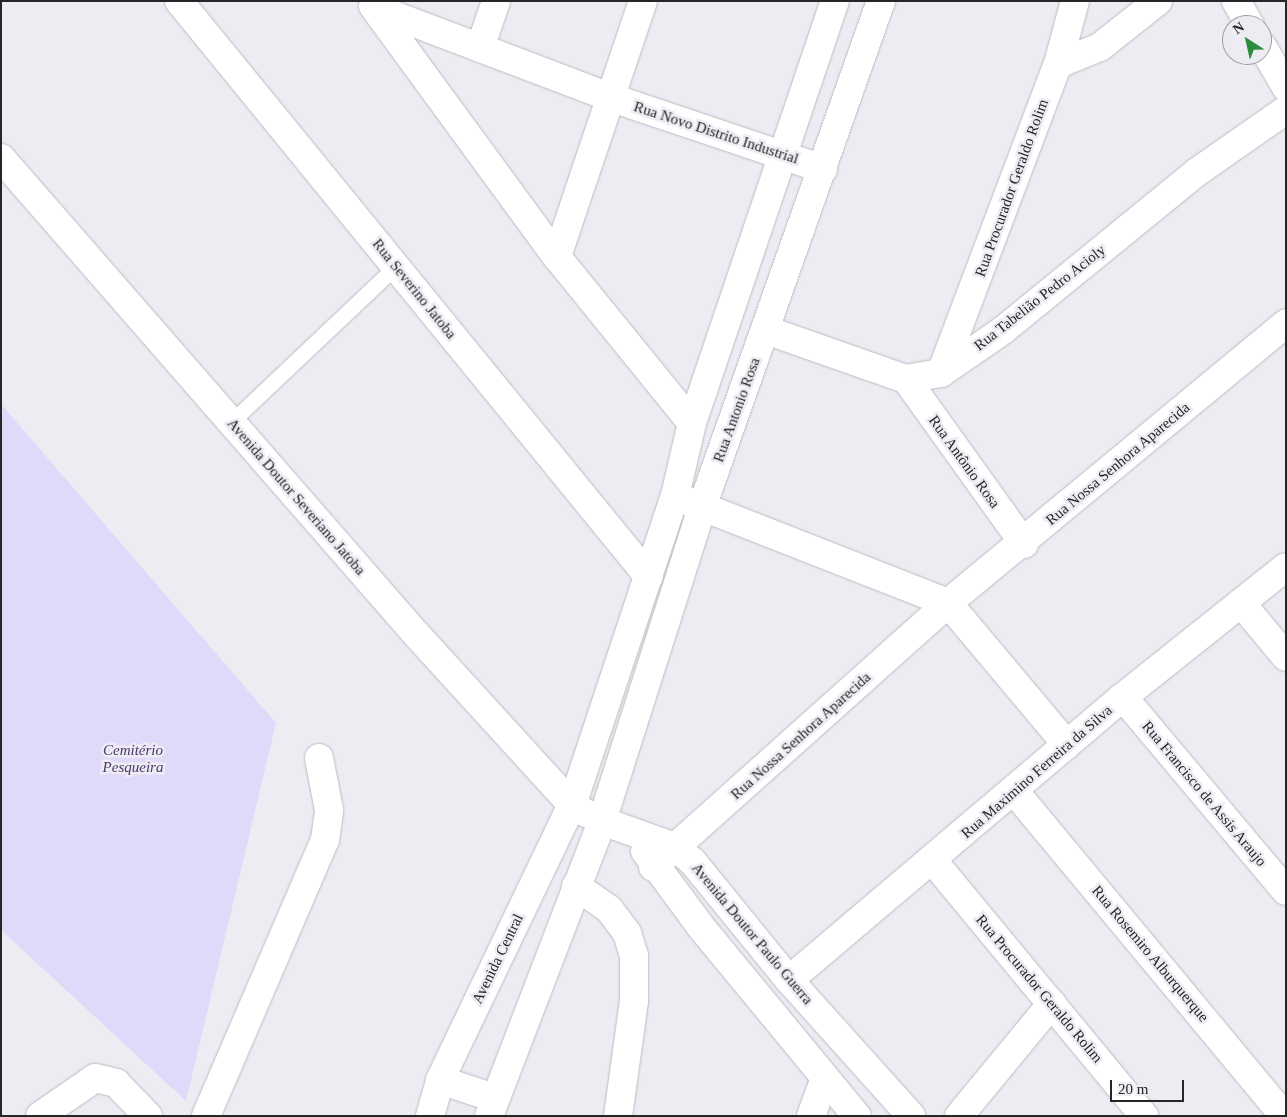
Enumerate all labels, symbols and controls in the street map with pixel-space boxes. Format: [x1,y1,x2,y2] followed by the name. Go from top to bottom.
[1222,15,1272,65] north arrow
[1230,19,1247,37] text: N
[971,97,1053,279] street label: Rua Procurador Geraldo Rolim
[631,98,801,168] street label: Rua Novo Distrito Industrial
[368,235,460,343] street label: Rua Severino Jatoba
[970,241,1110,355] street label: Rua Tabelião Pedro Acioly
[710,355,764,465] street label: Rua Antonio Rosa
[1042,398,1194,530] street label: Rua Nossa Senhora Aparecida
[924,412,1004,512] street label: Rua Antônio Rosa
[223,415,369,579] street label: Avenida Doutor Severiano Jatoba
[727,668,875,804] street label: Rua Nossa Senhora Aparecida
[958,702,1116,842] street label: Rua Maximino Ferreira da Silva
[1137,717,1271,871] street label: Rua Francisco de Assis Araujo
[103,741,163,776] park label: Cemitério Pesqueira
[687,860,817,1008] street label: Avenida Doutor Paulo Guerra
[1087,882,1213,1026] street label: Rua Rosemiro Alburquerque
[469,911,527,1007] street label: Avenida Central
[972,911,1106,1067] street label: Rua Procurador Geraldo Rolim
[1112,1070,1186,1102] scale bar
[1118,1081,1148,1097] text: 20 m

